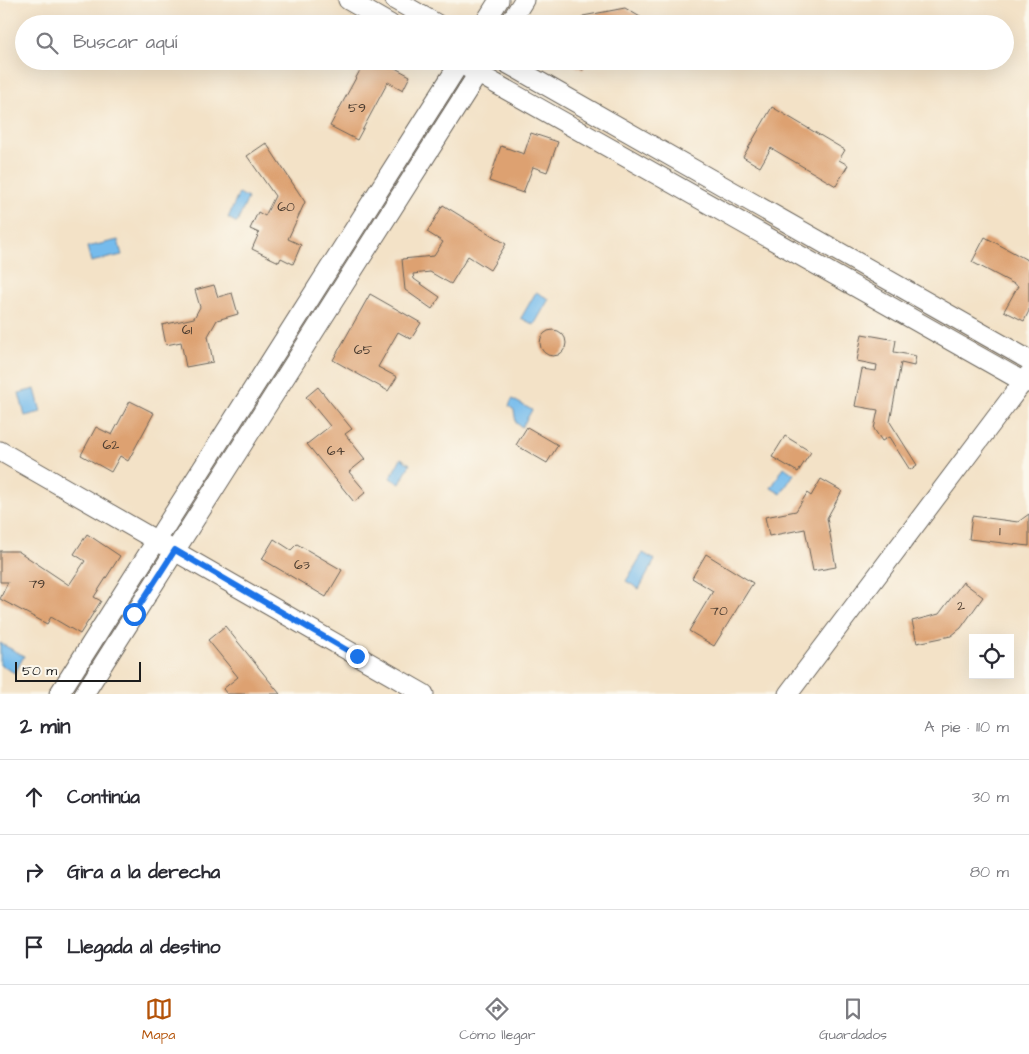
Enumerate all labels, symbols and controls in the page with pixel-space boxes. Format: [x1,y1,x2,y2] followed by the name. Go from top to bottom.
[15,15,1014,70] search box
[33,29,61,57] icon: search
[73,29,177,56] text: Buscar aquí
[348,98,366,118] house number: 59
[277,197,295,217] house number: 60
[182,320,192,340] house number: 61
[354,340,372,360] house number: 65
[103,435,119,455] house number: 62
[327,441,346,461] house number: 64
[999,521,1001,541] house number: 1
[294,555,310,575] house number: 63
[29,574,45,594] house number: 79
[957,596,965,616] house number: 2
[710,601,728,621] house number: 70
[123,603,146,626] route start
[969,634,1014,679] map controls
[969,634,1014,679] button: locate
[346,645,369,668] route end
[15,659,141,682] scale bar
[22,661,57,681] text: 50 m
[20,712,70,741] text: 2 min
[924,716,1009,738] text: A pie · 110 m
[20,783,48,811] icon: ahead
[67,784,140,811] text: Continúa
[972,786,1009,808] text: 30 m
[20,858,48,886] icon: right
[67,859,220,886] text: Gira a la derecha
[970,861,1009,883] text: 80 m
[20,933,48,961] icon: arrive
[67,934,220,961] text: Llegada al destino
[142,995,175,1045] tab: Mapa
[459,995,535,1045] tab: Cómo llegar
[819,995,887,1045] tab: Guardados

